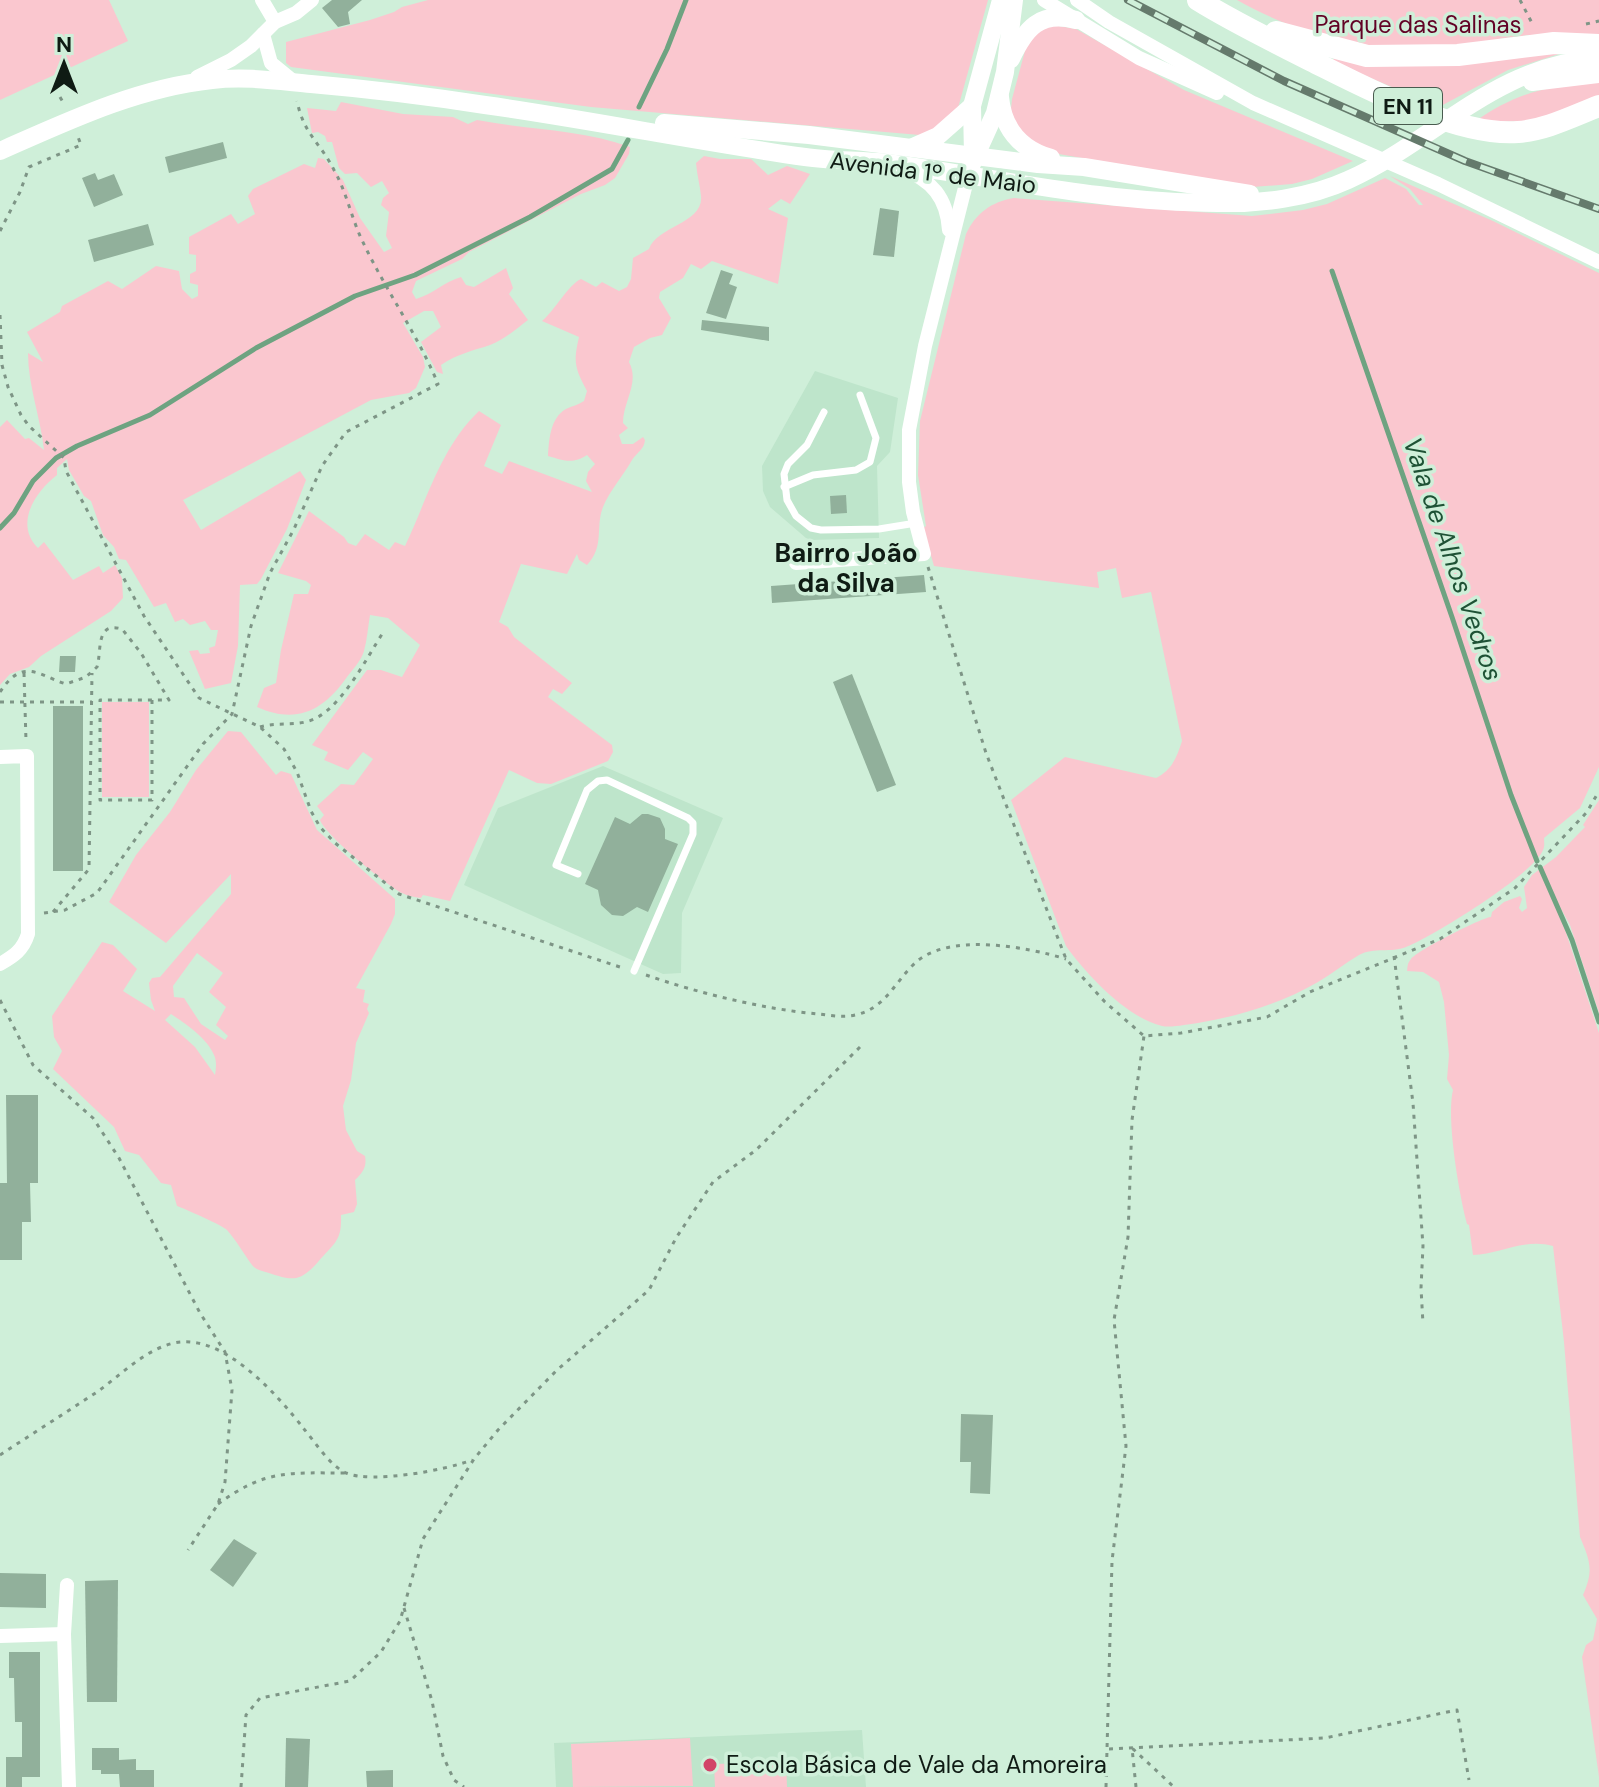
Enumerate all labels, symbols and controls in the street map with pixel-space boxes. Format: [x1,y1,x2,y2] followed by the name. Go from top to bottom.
[1314,9,1522,40] park label: Parque das Salinas
[24,24,104,104] north arrow
[56,30,72,59] text: N
[1374,88,1442,124] road number: EN 11
[828,144,1038,201] street label: Avenida 1º de Maio
[1395,433,1511,685] water label: Vala de Alhos Vedros
[774,536,918,600] district label: Bairro João da Silva
[726,1749,1107,1780] place label: Escola Básica de Vale da Amoreira
[701,1756,719,1774] marker: Escola Básica de Vale da Amoreira

